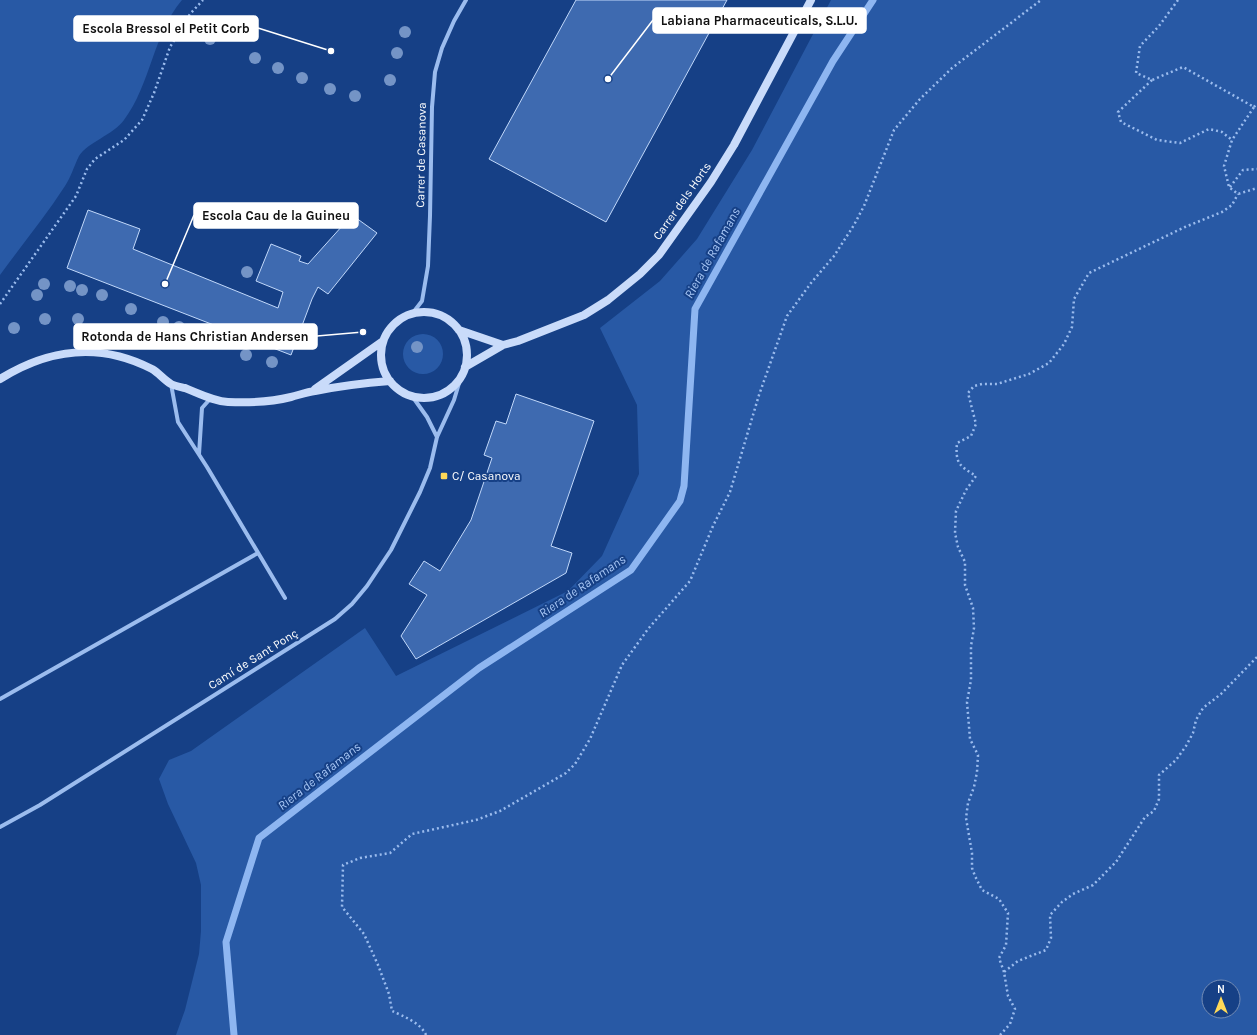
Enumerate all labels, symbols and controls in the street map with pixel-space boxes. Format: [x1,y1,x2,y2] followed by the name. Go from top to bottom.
[653,8,866,33] callout: Labiana Pharmaceuticals, S.L.U.
[661,13,857,28] text: Labiana Pharmaceuticals, S.L.U.
[74,16,258,41] callout: Escola Bressol el Petit Corb
[82,21,250,36] text: Escola Bressol el Petit Corb
[413,102,429,208] street label: Carrer de Casanova
[650,160,714,242] street label: Carrer dels Horts
[194,203,358,228] callout: Escola Cau de la Guineu
[681,205,743,301] water label: Riera de Rafamans
[202,208,350,223] text: Escola Cau de la Guineu
[74,324,317,349] callout: Rotonda de Hans Christian Andersen
[81,329,309,344] text: Rotonda de Hans Christian Andersen
[452,469,521,483] place label: C/ Casanova
[439,471,449,481] marker: C/ Casanova
[536,551,628,621] water label: Riera de Rafamans
[206,626,300,692] street label: Camí de Sant Ponç
[274,739,364,813] water label: Riera de Rafamans
[1201,979,1241,1019] north arrow
[1217,983,1225,996] text: N

